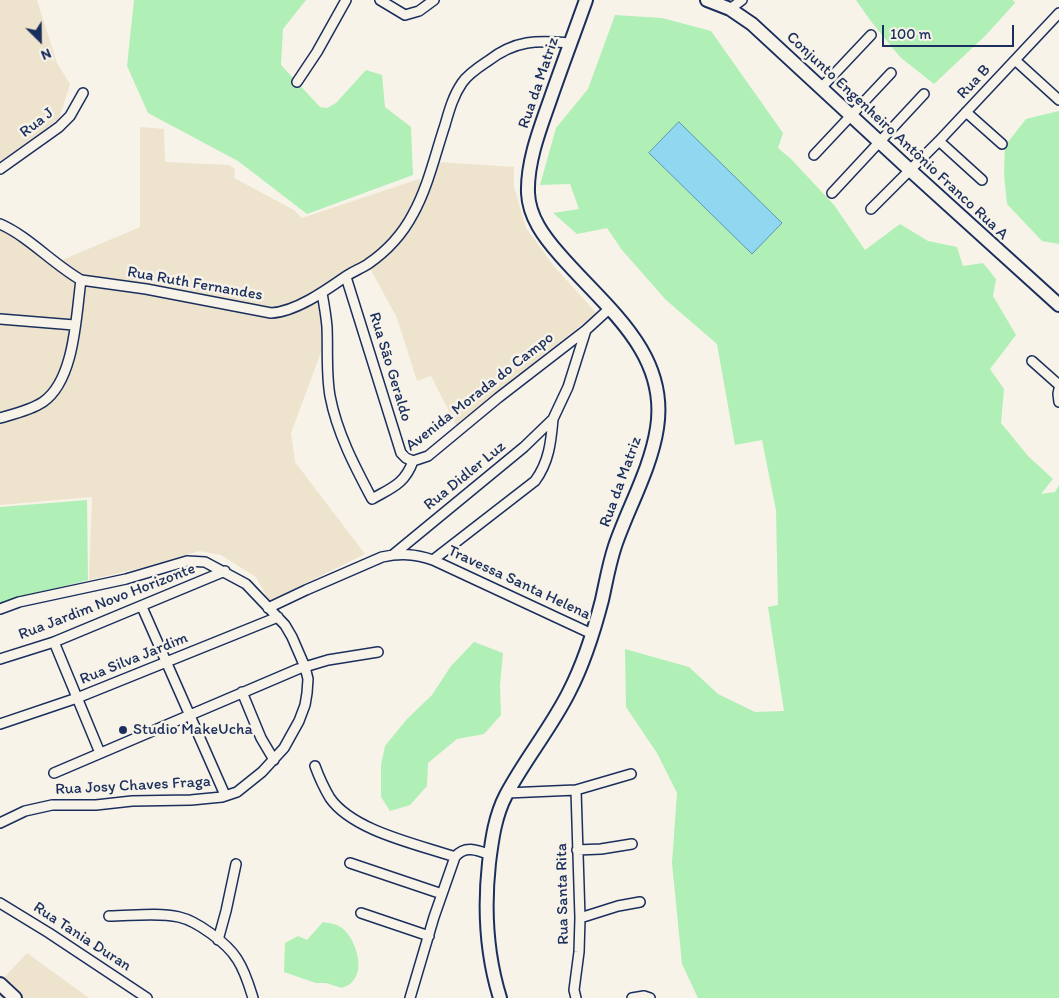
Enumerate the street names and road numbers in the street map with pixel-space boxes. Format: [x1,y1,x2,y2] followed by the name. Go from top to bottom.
[782,28,1012,244] street label: Conjunto Engenheiro Antônio Franco Rua A
[514,35,564,131] street label: Rua da Matriz
[953,61,995,103] street label: Rua B
[16,104,58,142] street label: Rua J
[126,263,264,305] street label: Rua Ruth Fernandes
[364,310,416,424] street label: Rua São Geraldo
[402,328,558,456] street label: Avenida Morada do Campo
[596,434,646,530] street label: Rua da Matriz
[420,437,510,515] street label: Rua Didler Luz
[445,541,593,625] street label: Travessa Santa Helena
[16,559,198,645] street label: Rua Jardim Novo Horizonte
[77,629,191,689] street label: Rua Silva Jardim
[55,772,211,800] street label: Rua Josy Chaves Fraga
[553,843,573,945] street label: Rua Santa Rita
[29,898,135,976] street label: Rua Tania Duran

